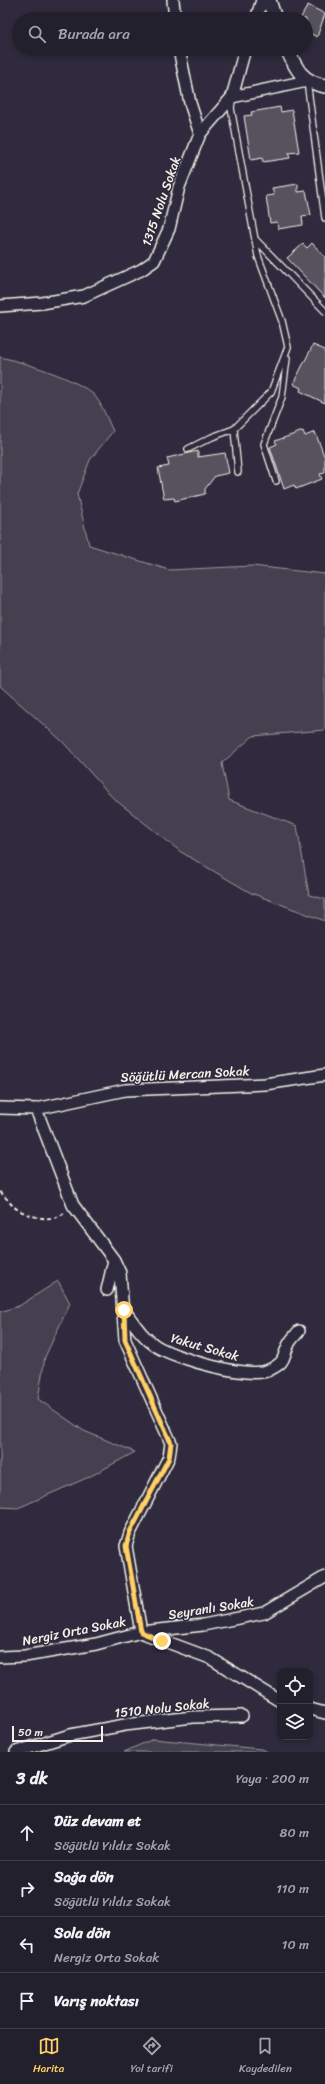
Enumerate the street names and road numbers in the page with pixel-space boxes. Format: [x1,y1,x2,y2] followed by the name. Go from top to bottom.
[135,153,187,249] street label: 1315 Nolu Sokak
[120,1059,250,1089] street label: Söğütlü Mercan Sokak
[168,1326,242,1368] street label: Yakut Sokak
[167,1590,256,1626] street label: Seyranlı Sokak
[20,1610,128,1652] street label: Nergiz Orta Sokak
[113,1692,211,1724] street label: 1510 Nolu Sokak

